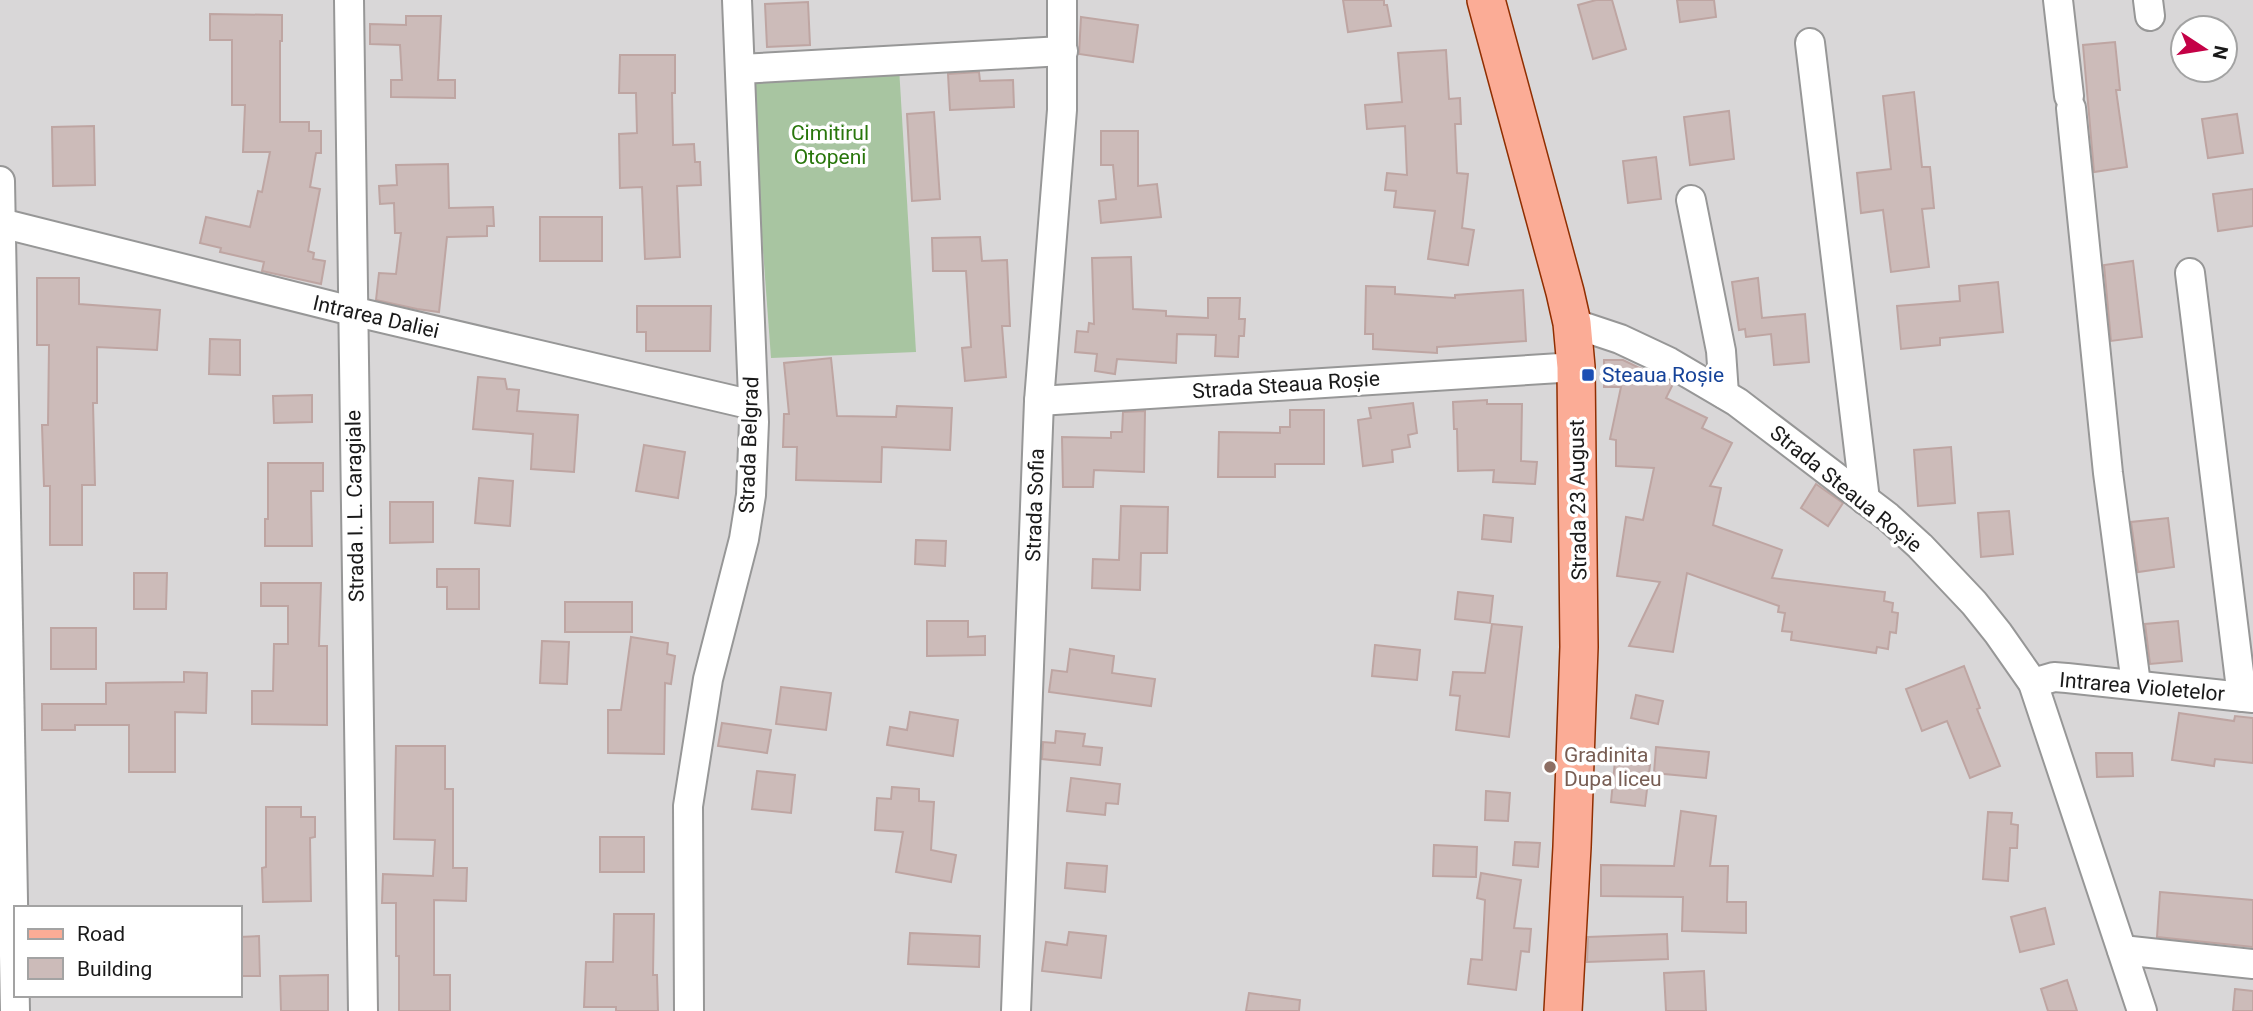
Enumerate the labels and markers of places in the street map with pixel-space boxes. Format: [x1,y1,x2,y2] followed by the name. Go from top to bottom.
[1602,363,1724,387] place label: Steaua Roșie
[1580,367,1596,383] marker: Steaua Roșie
[1564,743,1662,791] place label: Gradinita Dupa liceu
[1542,759,1558,775] marker: Gradinita Dupa liceu

